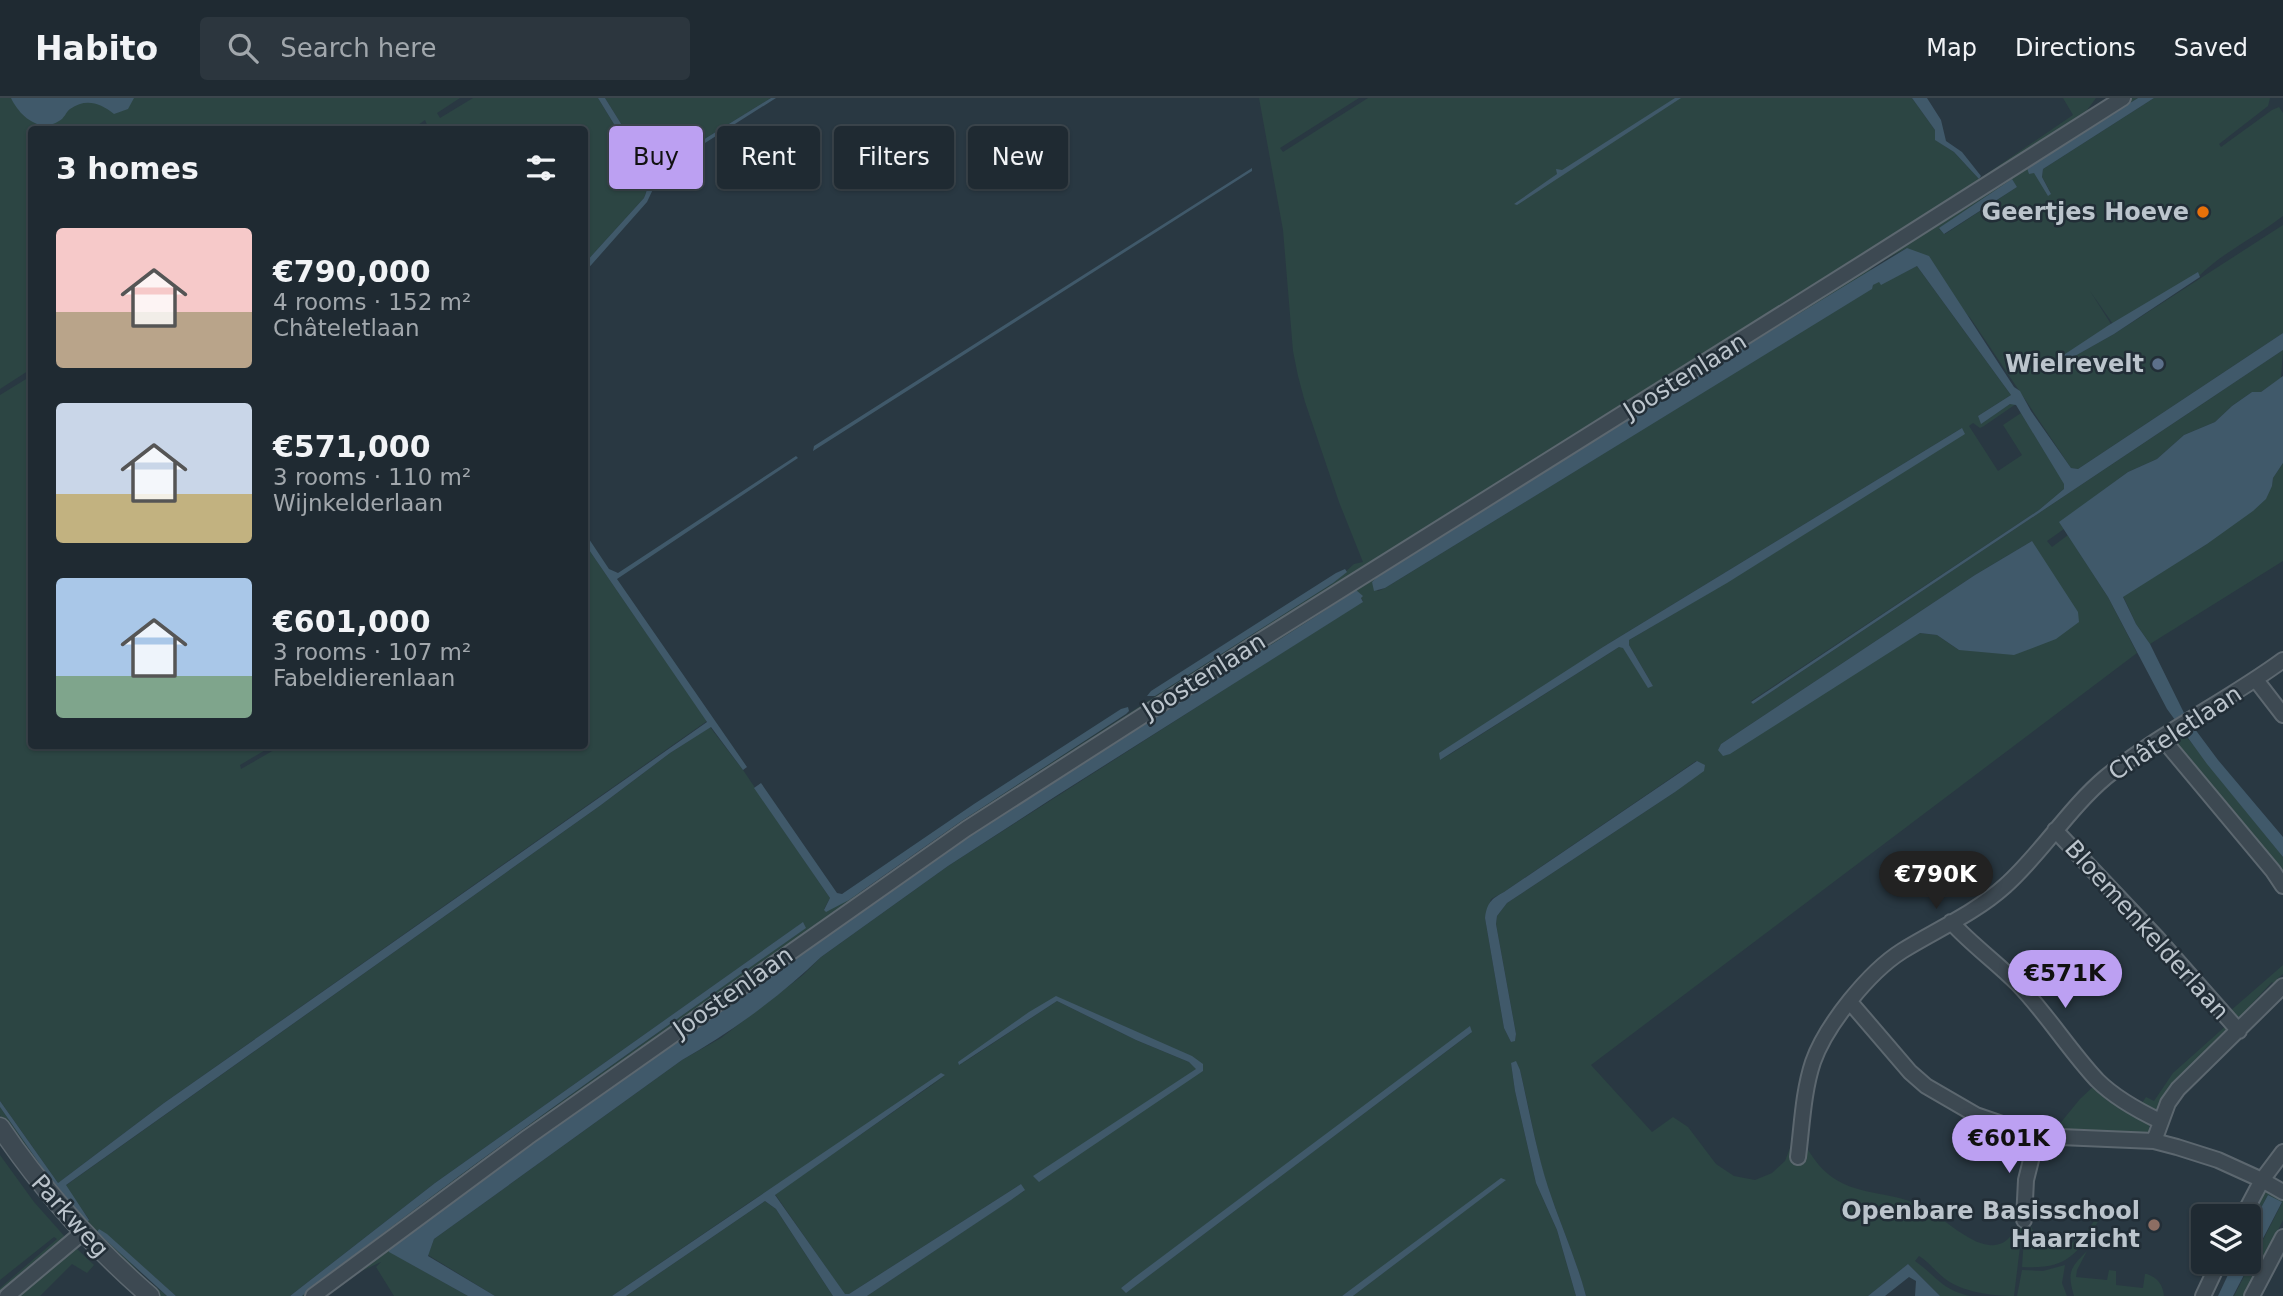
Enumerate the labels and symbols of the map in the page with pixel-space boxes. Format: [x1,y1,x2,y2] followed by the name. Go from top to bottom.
[1982,198,2189,226] place label: Geertjes Hoeve
[2195,204,2211,220] marker: Geertjes Hoeve
[1617,327,1752,426] street label: Joostenlaan
[2005,350,2144,378] place label: Wielrevelt
[2150,356,2166,372] marker: Wielrevelt
[1136,627,1271,726] street label: Joostenlaan
[2103,680,2247,786] street label: Châteletlaan
[2059,835,2235,1025] street label: Bloemenkelderlaan
[1887,852,1985,911] pin: €790K
[666,940,798,1045] street label: Joostenlaan
[2016,950,2114,1010] pin: €571K
[1960,1116,2058,1175] pin: €601K
[26,1169,114,1263] street label: Parkweg
[1841,1197,2140,1253] place label: Openbare Basisschool Haarzicht
[2146,1217,2162,1233] marker: Openbare Basisschool Haarzicht

